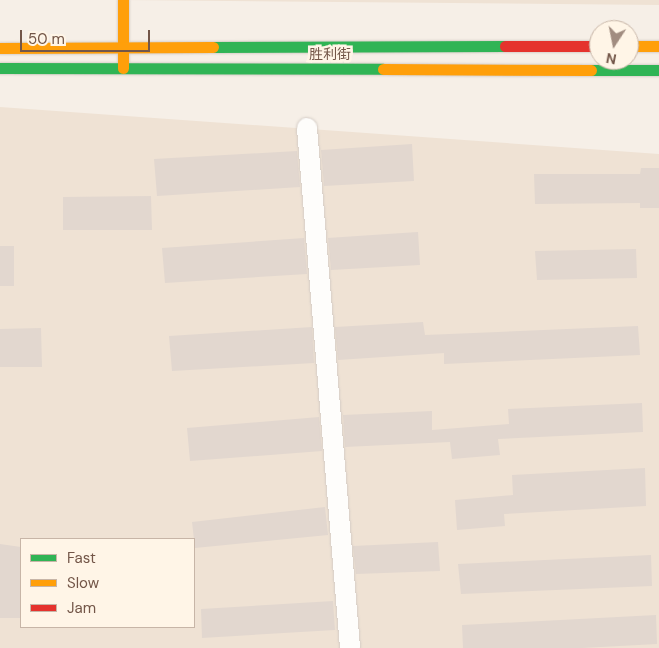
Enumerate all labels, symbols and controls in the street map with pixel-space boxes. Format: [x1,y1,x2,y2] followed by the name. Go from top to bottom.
[22,20,152,52] scale bar
[589,20,639,70] north arrow
[28,29,65,49] text: 50 m
[309,46,351,62] street label: 胜利街
[605,49,618,69] text: N
[20,538,195,628] legend
[67,548,96,568] text: Fast
[67,573,99,593] text: Slow
[67,598,96,618] text: Jam

